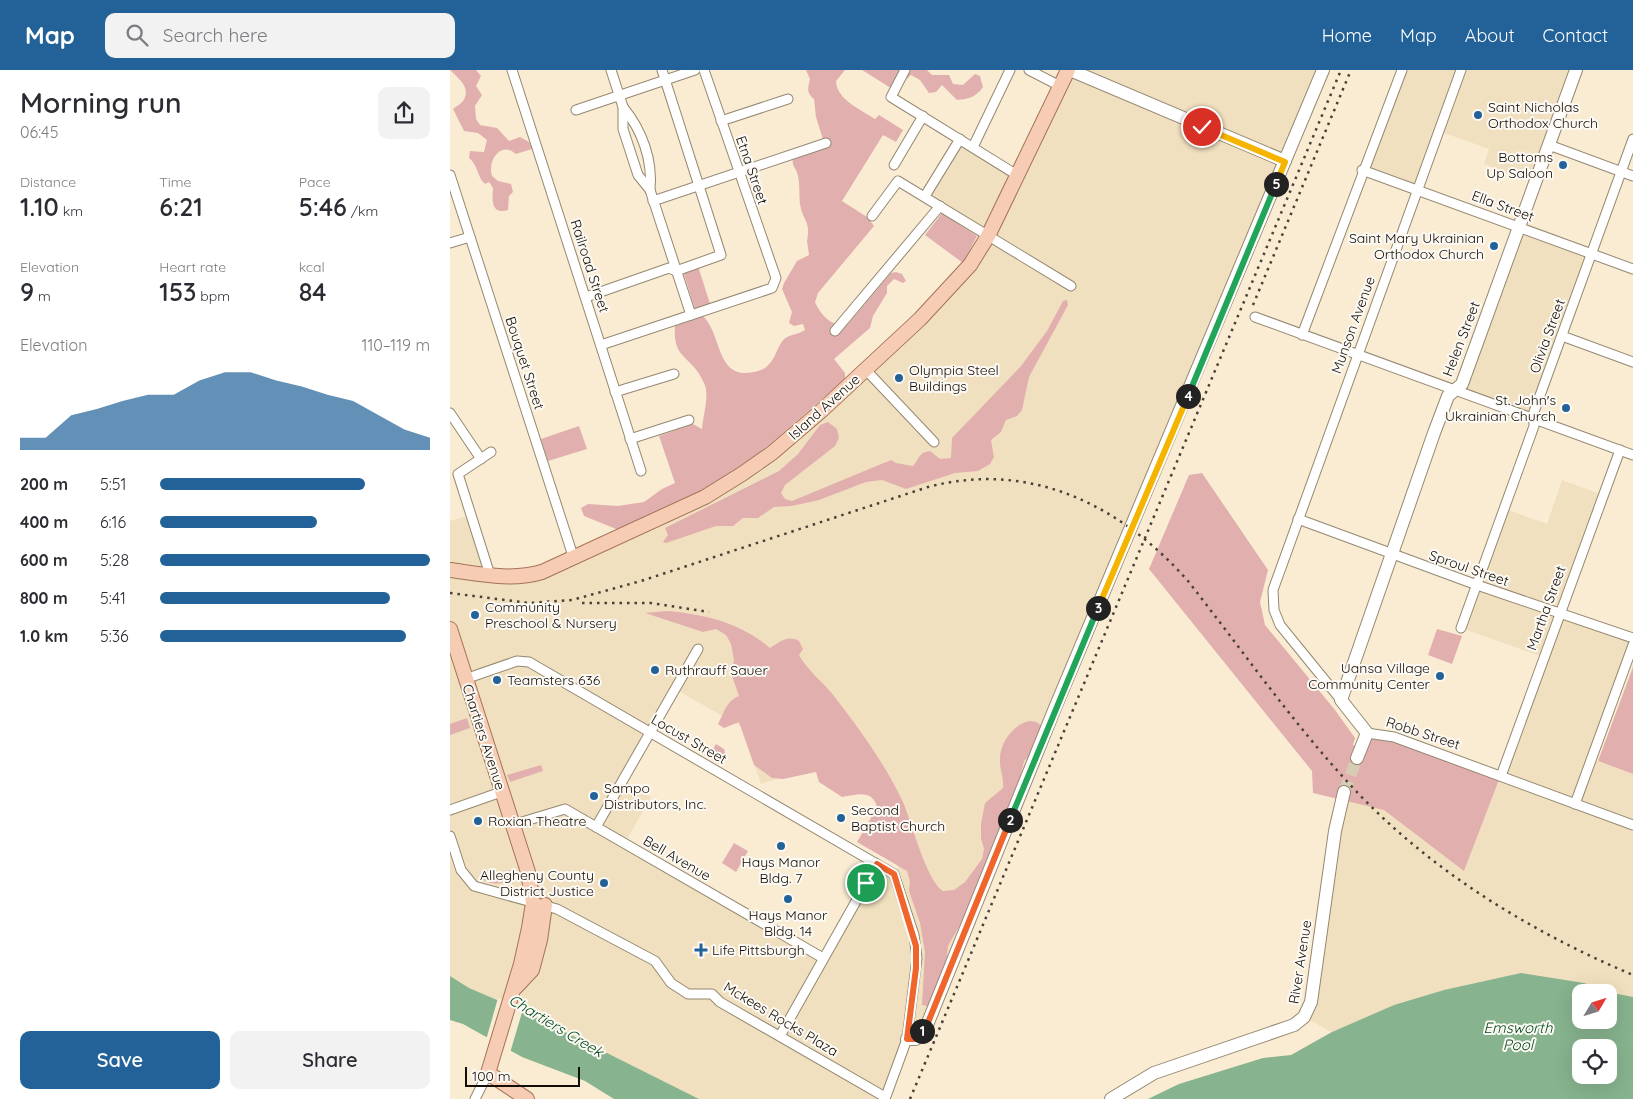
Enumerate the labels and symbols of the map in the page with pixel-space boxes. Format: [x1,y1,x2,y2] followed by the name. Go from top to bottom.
[1488,98,1598,132] place label: Saint Nicholas Orthodox Church
[1181,106,1223,148] pin
[1472,109,1484,121] marker: Saint Nicholas Orthodox Church
[732,133,772,207] street label: Etna Street
[1486,148,1553,182] place label: Bottoms Up Saloon
[1557,159,1569,171] marker: Bottoms Up Saloon
[1264,172,1288,196] pin: 5
[1469,186,1537,226] street label: Ella Street
[566,217,614,315] street label: Railroad Street
[1349,229,1484,263] place label: Saint Mary Ukrainian Orthodox Church
[1488,240,1500,252] marker: Saint Mary Ukrainian Orthodox Church
[1327,274,1379,376] street label: Munson Avenue
[1525,296,1569,376] street label: Olivia Street
[1438,299,1484,379] street label: Helen Street
[501,314,549,412] street label: Bouquet Street
[909,361,999,395] place label: Olympia Steel Buildings
[785,370,864,444] street label: Island Avenue
[893,372,905,384] marker: Olympia Steel Buildings
[1176,384,1200,408] pin: 4
[1445,391,1556,425] place label: St. John's Ukrainian Church
[1560,402,1572,414] marker: St. John's Ukrainian Church
[1427,546,1511,590] street label: Sproul Street
[1522,563,1570,653] street label: Martha Street
[1086,596,1110,620] pin: 3
[485,598,617,632] place label: Community Preschool & Nursery
[469,609,481,621] marker: Community Preschool & Nursery
[1308,659,1431,693] place label: Uansa Village Community Center
[665,661,768,679] place label: Ruthrauff Sauer
[649,664,661,676] marker: Ruthrauff Sauer
[1434,670,1446,682] marker: Uansa Village Community Center
[507,671,601,689] place label: Teamsters 636
[491,674,503,686] marker: Teamsters 636
[458,682,510,792] street label: Chartiers Avenue
[648,710,730,768] street label: Locust Street
[1384,713,1463,754] street label: Robb Street
[604,779,706,813] place label: Sampo Distributors, Inc.
[588,790,600,802] marker: Sampo Distributors, Inc.
[851,801,945,835] place label: Second Baptist Church
[998,808,1022,832] pin: 2
[488,812,586,830] place label: Roxian Theatre
[835,812,847,824] marker: Second Baptist Church
[472,815,484,827] marker: Roxian Theatre
[640,831,714,885] street label: Bell Avenue
[775,840,787,852] marker: Hays Manor Bldg. 7
[742,853,821,887] place label: Hays Manor Bldg. 7
[845,862,887,904] pin
[480,866,594,900] place label: Allegheny County District Justice
[598,877,610,889] marker: Allegheny County District Justice
[782,893,794,905] marker: Hays Manor Bldg. 14
[749,906,828,940] place label: Hays Manor Bldg. 14
[1284,919,1316,1005] street label: River Avenue
[712,941,805,959] place label: Life Pittsburgh
[694,943,708,957] marker: Life Pittsburgh
[721,978,841,1060] street label: Mckees Rocks Plaza
[1572,984,1618,1029] north arrow
[505,990,609,1062] water label: Chartiers Creek
[910,1018,934,1044] pin: 1
[1484,1018,1553,1054] water label: Emsworth Pool
[465,1064,580,1087] scale bar

